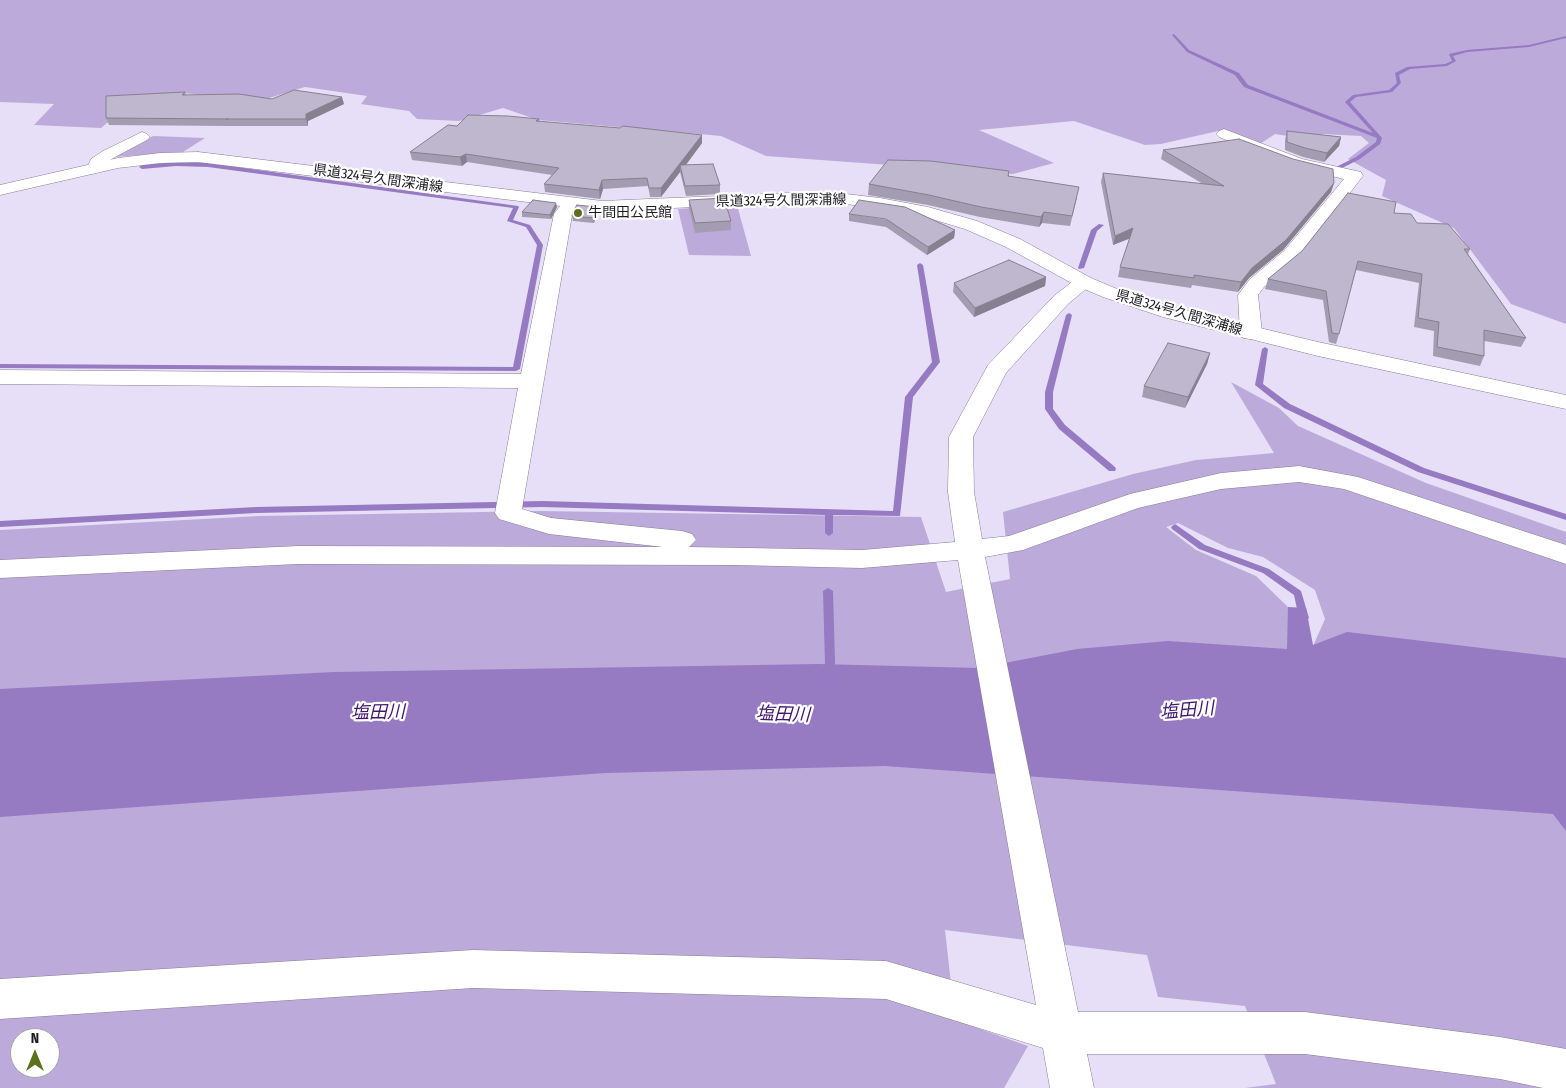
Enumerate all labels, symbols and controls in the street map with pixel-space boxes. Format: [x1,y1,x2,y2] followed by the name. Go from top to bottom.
[312,162,444,196] street label: 県道324号久間深浦線
[715,191,847,211] street label: 県道324号久間深浦線
[588,205,672,221] place label: 牛間田公民館
[572,207,584,219] marker: 牛間田公民館
[1114,287,1244,339] street label: 県道324号久間深浦線
[1159,698,1215,724] water label: 塩田川
[351,702,405,724] water label: 塩田川
[756,703,810,727] water label: 塩田川
[10,1028,60,1078] north arrow
[31,1030,39,1047] text: N

